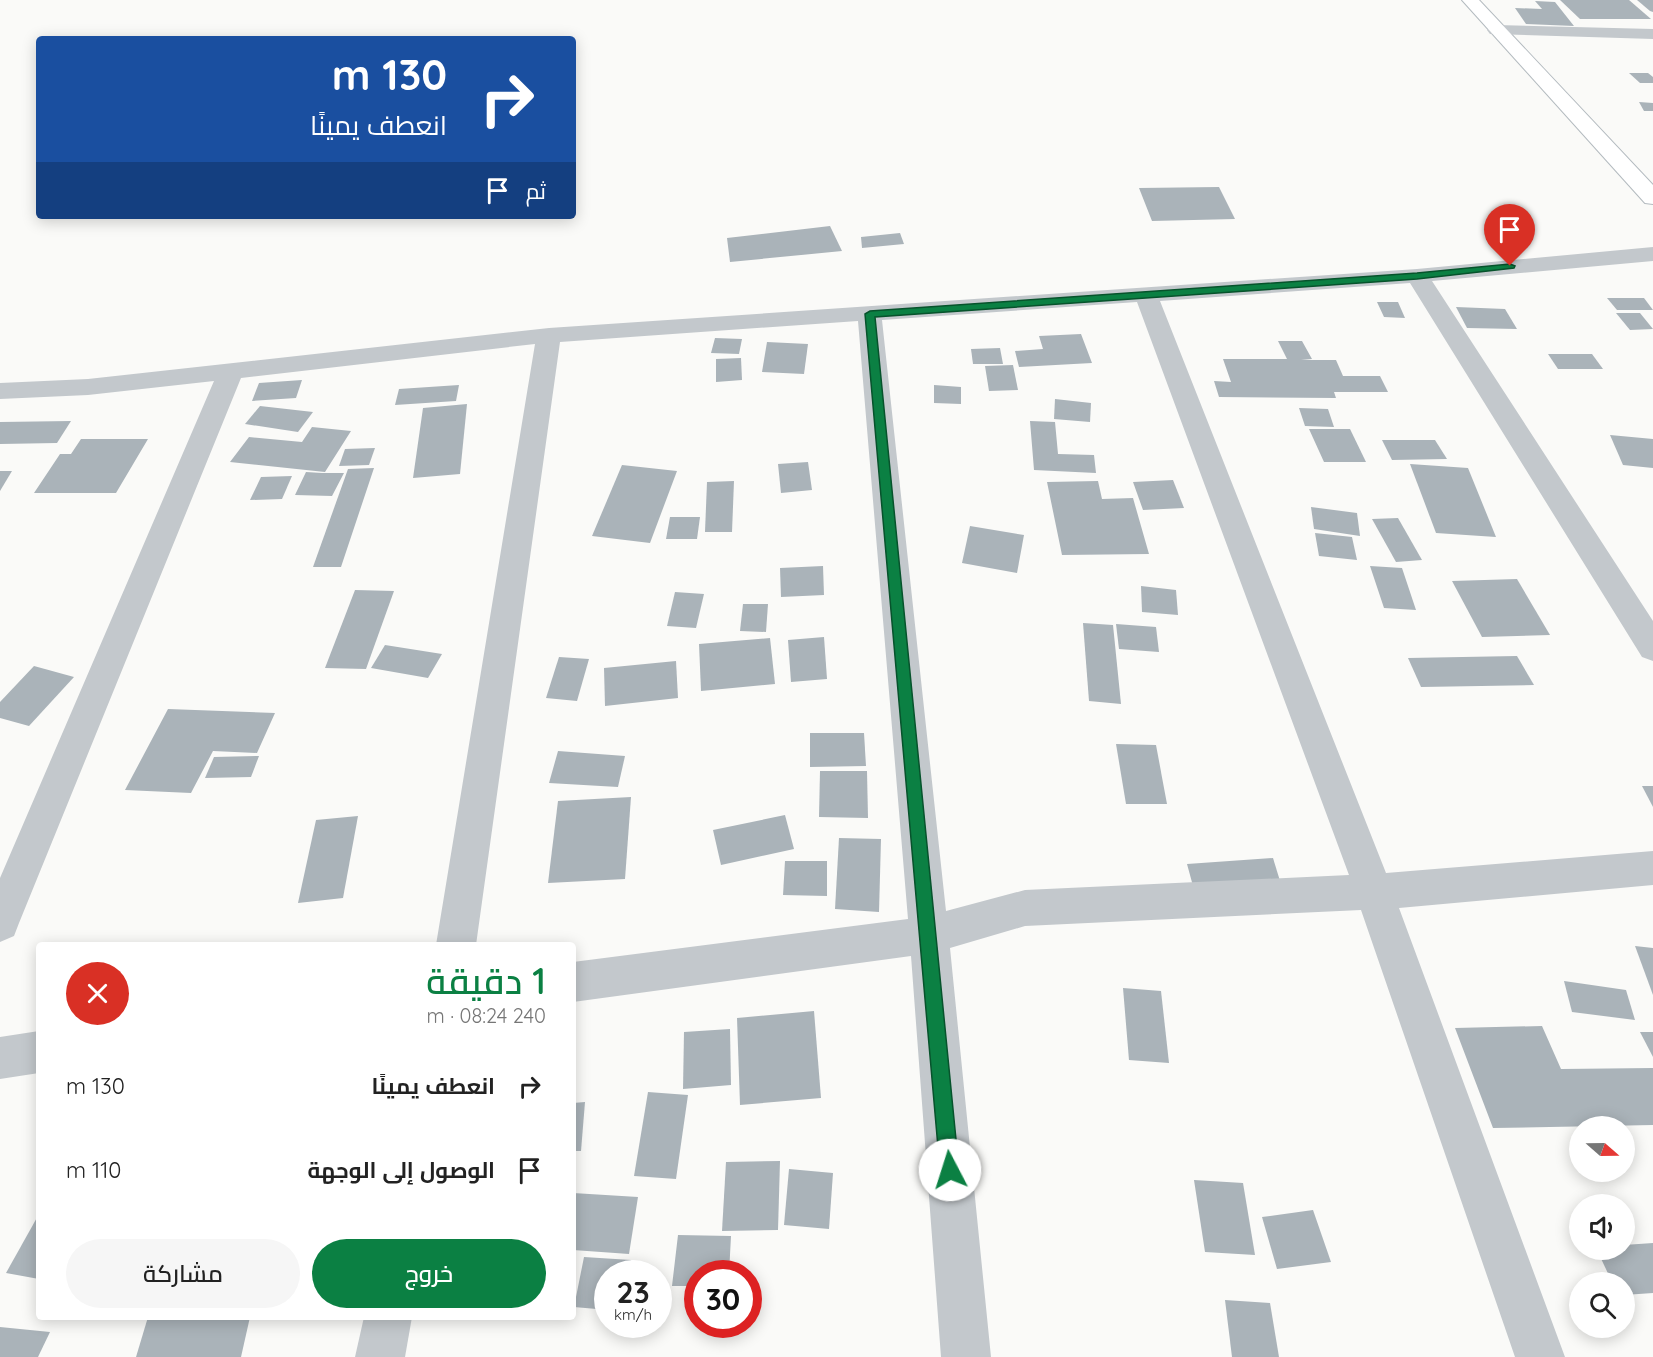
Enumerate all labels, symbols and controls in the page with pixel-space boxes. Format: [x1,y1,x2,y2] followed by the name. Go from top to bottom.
[332,48,447,101] text: 130 m
[468,60,546,138] icon: right
[310,108,447,142] text: انعطف يمينًا
[481,174,514,207] icon: arrive
[526,177,546,205] text: ثم
[1484,204,1535,266] pin
[1493,213,1526,246] icon: arrive
[426,958,546,1003] text: 1 دقيقة
[66,962,129,1025] button: close
[426,1003,546,1028] text: 240 m · 08:24
[513,1070,546,1103] icon: right
[66,1072,125,1100] text: 130 m
[372,1072,495,1100] text: انعطف يمينًا
[1569,1116,1635,1182] north arrow
[1569,1116,1635,1338] map controls
[918,1138,982,1202] position arrow
[513,1154,546,1187] icon: arrive
[66,1156,121,1184] text: 110 m
[307,1156,495,1184] text: الوصول إلى الوجهة
[1569,1194,1635,1260] button: sound
[66,1239,300,1308] button: مشاركة
[312,1239,546,1308] button: خروج
[684,1260,762,1338] speed limit sign: 30
[1569,1272,1635,1338] button: search
[616,1273,650,1311] text: 23
[614,1305,652,1324] text: km/h

